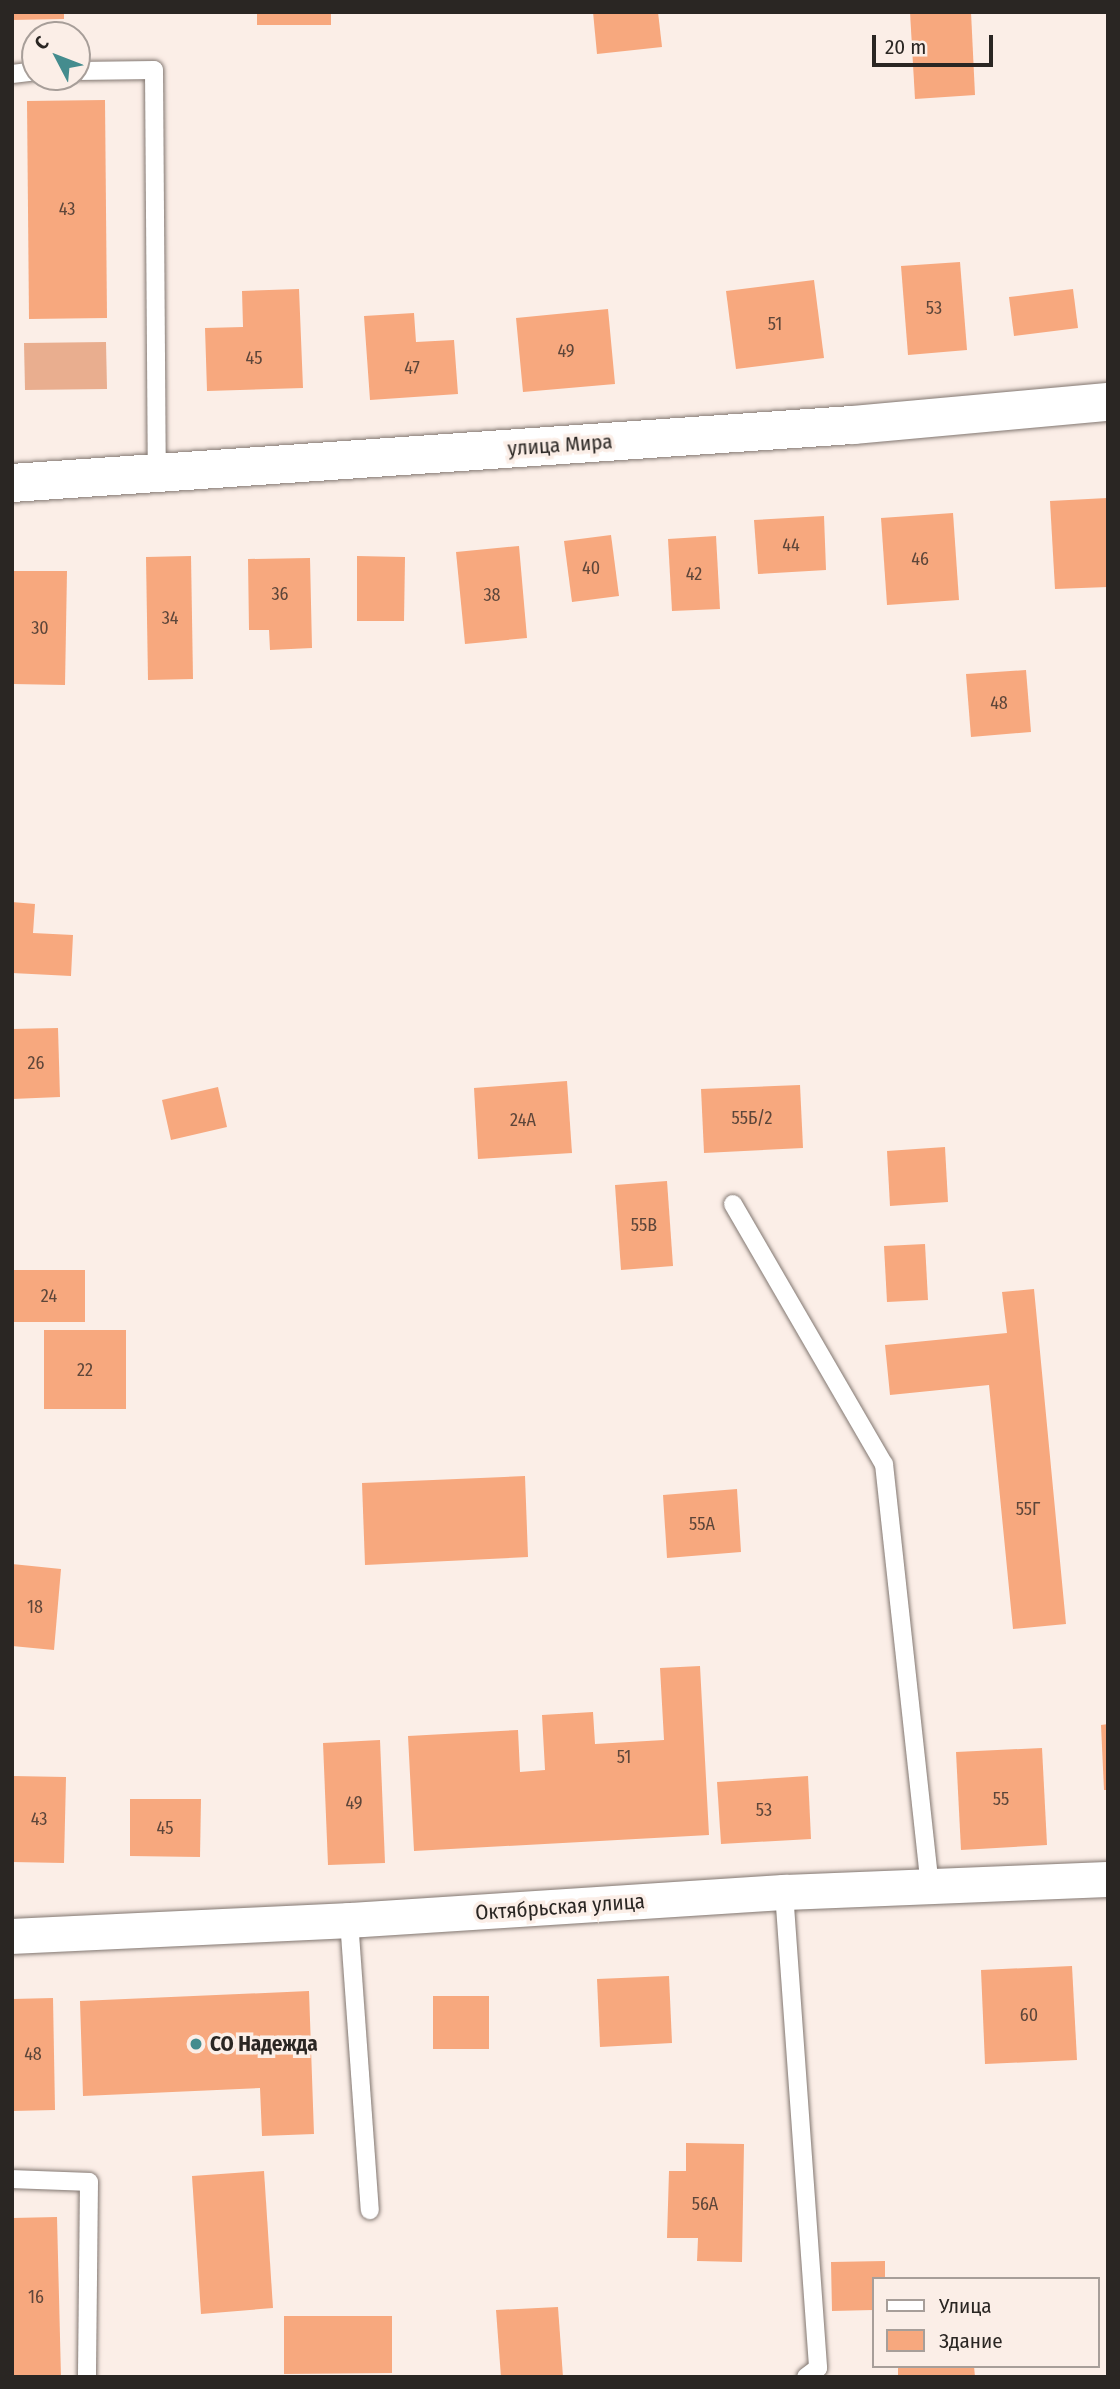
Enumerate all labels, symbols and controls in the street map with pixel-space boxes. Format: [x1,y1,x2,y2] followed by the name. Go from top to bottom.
[21,21,91,91] north arrow
[875,21,996,65] scale bar
[30,32,53,54] text: С
[885,34,926,60] text: 20 m
[59,198,75,220] house number: 43
[926,297,942,319] house number: 53
[768,313,782,335] house number: 51
[557,340,575,362] house number: 49
[246,347,262,369] house number: 45
[404,357,420,379] house number: 47
[507,429,613,461] street label: улица Мира
[782,534,800,556] house number: 44
[911,548,929,570] house number: 46
[582,557,600,579] house number: 40
[686,563,702,585] house number: 42
[271,583,289,605] house number: 36
[483,584,501,606] house number: 38
[162,607,178,629] house number: 34
[31,617,49,639] house number: 30
[990,692,1008,714] house number: 48
[28,1052,44,1074] house number: 26
[732,1107,772,1129] house number: 55Б/2
[510,1109,536,1131] house number: 24А
[631,1214,657,1236] house number: 55В
[41,1285,57,1307] house number: 24
[77,1359,93,1381] house number: 22
[1016,1498,1040,1520] house number: 55Г
[689,1513,715,1535] house number: 55А
[27,1596,43,1618] house number: 18
[617,1746,631,1768] house number: 51
[993,1788,1009,1810] house number: 55
[345,1792,363,1814] house number: 49
[756,1799,772,1821] house number: 53
[31,1808,47,1830] house number: 43
[157,1817,173,1839] house number: 45
[474,1888,646,1926] street label: Октябрьская улица
[1020,2004,1038,2026] house number: 60
[210,2031,318,2057] place label: СО Надежда
[188,2036,204,2052] marker: СО Надежда
[24,2043,42,2065] house number: 48
[692,2193,718,2215] house number: 56А
[872,2277,1099,2368] legend
[28,2286,44,2308] house number: 16
[939,2293,992,2319] text: Улица
[939,2328,1003,2354] text: Здание

